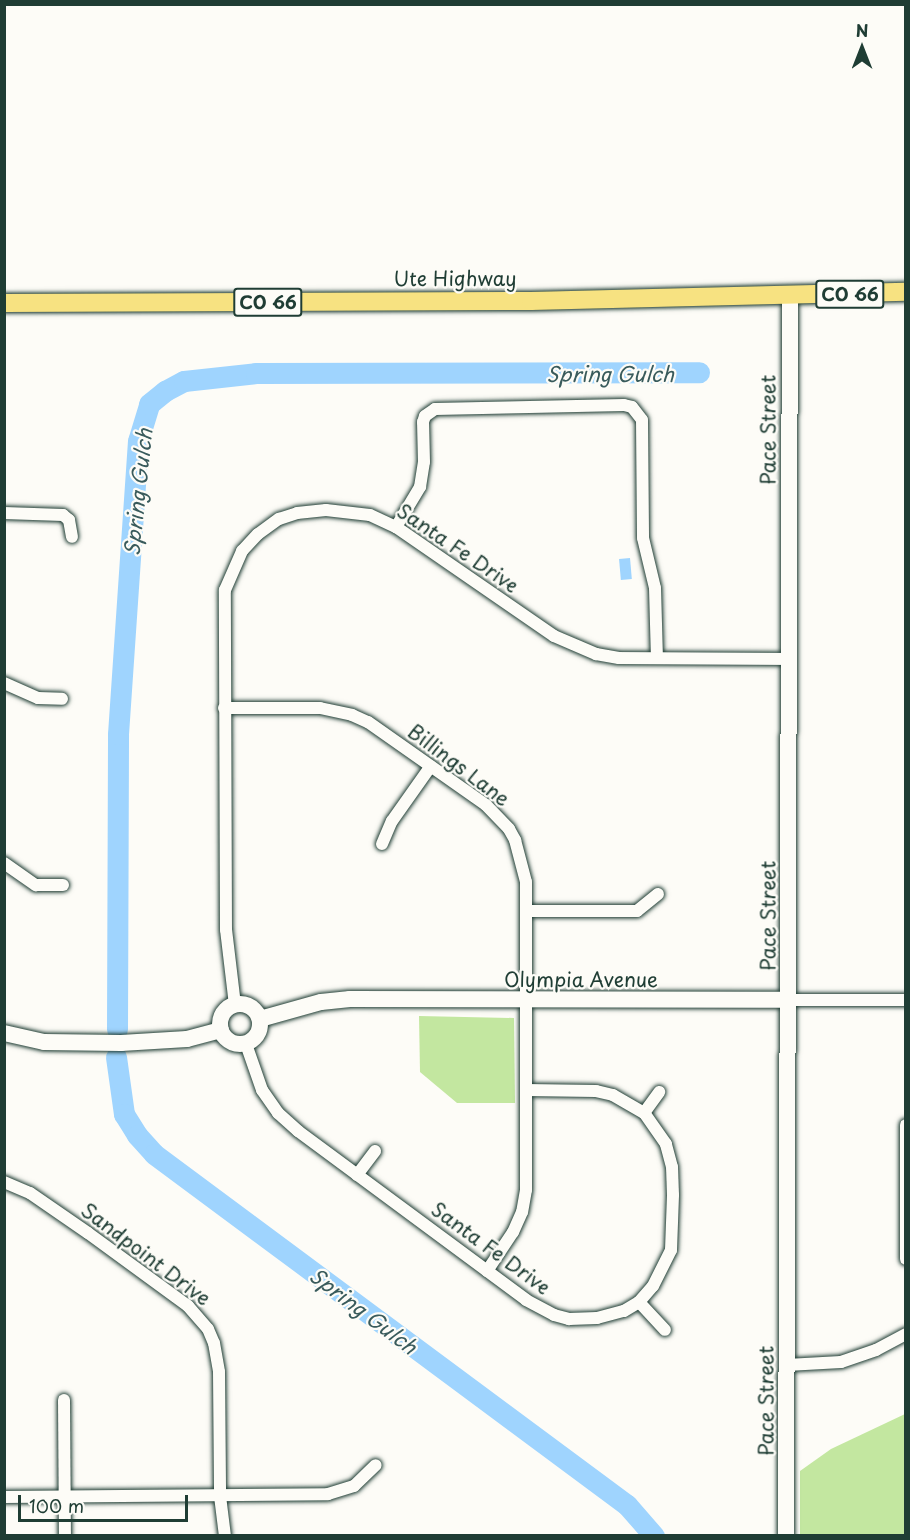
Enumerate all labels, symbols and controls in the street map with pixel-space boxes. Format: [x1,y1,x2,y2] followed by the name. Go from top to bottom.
[832,18,892,78] north arrow
[856,18,868,42] text: N
[393,266,517,290] street label: Ute Highway
[814,279,886,309] road number: CO 66
[232,287,304,317] road number: CO 66
[545,360,675,386] water label: Spring Gulch
[756,374,780,486] street label: Pace Street
[118,426,156,558] water label: Spring Gulch
[392,498,524,598] street label: Santa Fe Drive
[403,719,515,811] street label: Billings Lane
[756,860,780,972] street label: Pace Street
[503,967,659,991] street label: Olympia Avenue
[426,1196,556,1300] street label: Santa Fe Drive
[76,1197,216,1311] street label: Sandpoint Drive
[305,1261,423,1359] water label: Spring Gulch
[754,1345,778,1457] street label: Pace Street
[21,1483,190,1521] scale bar
[29,1492,84,1519] text: 100 m

